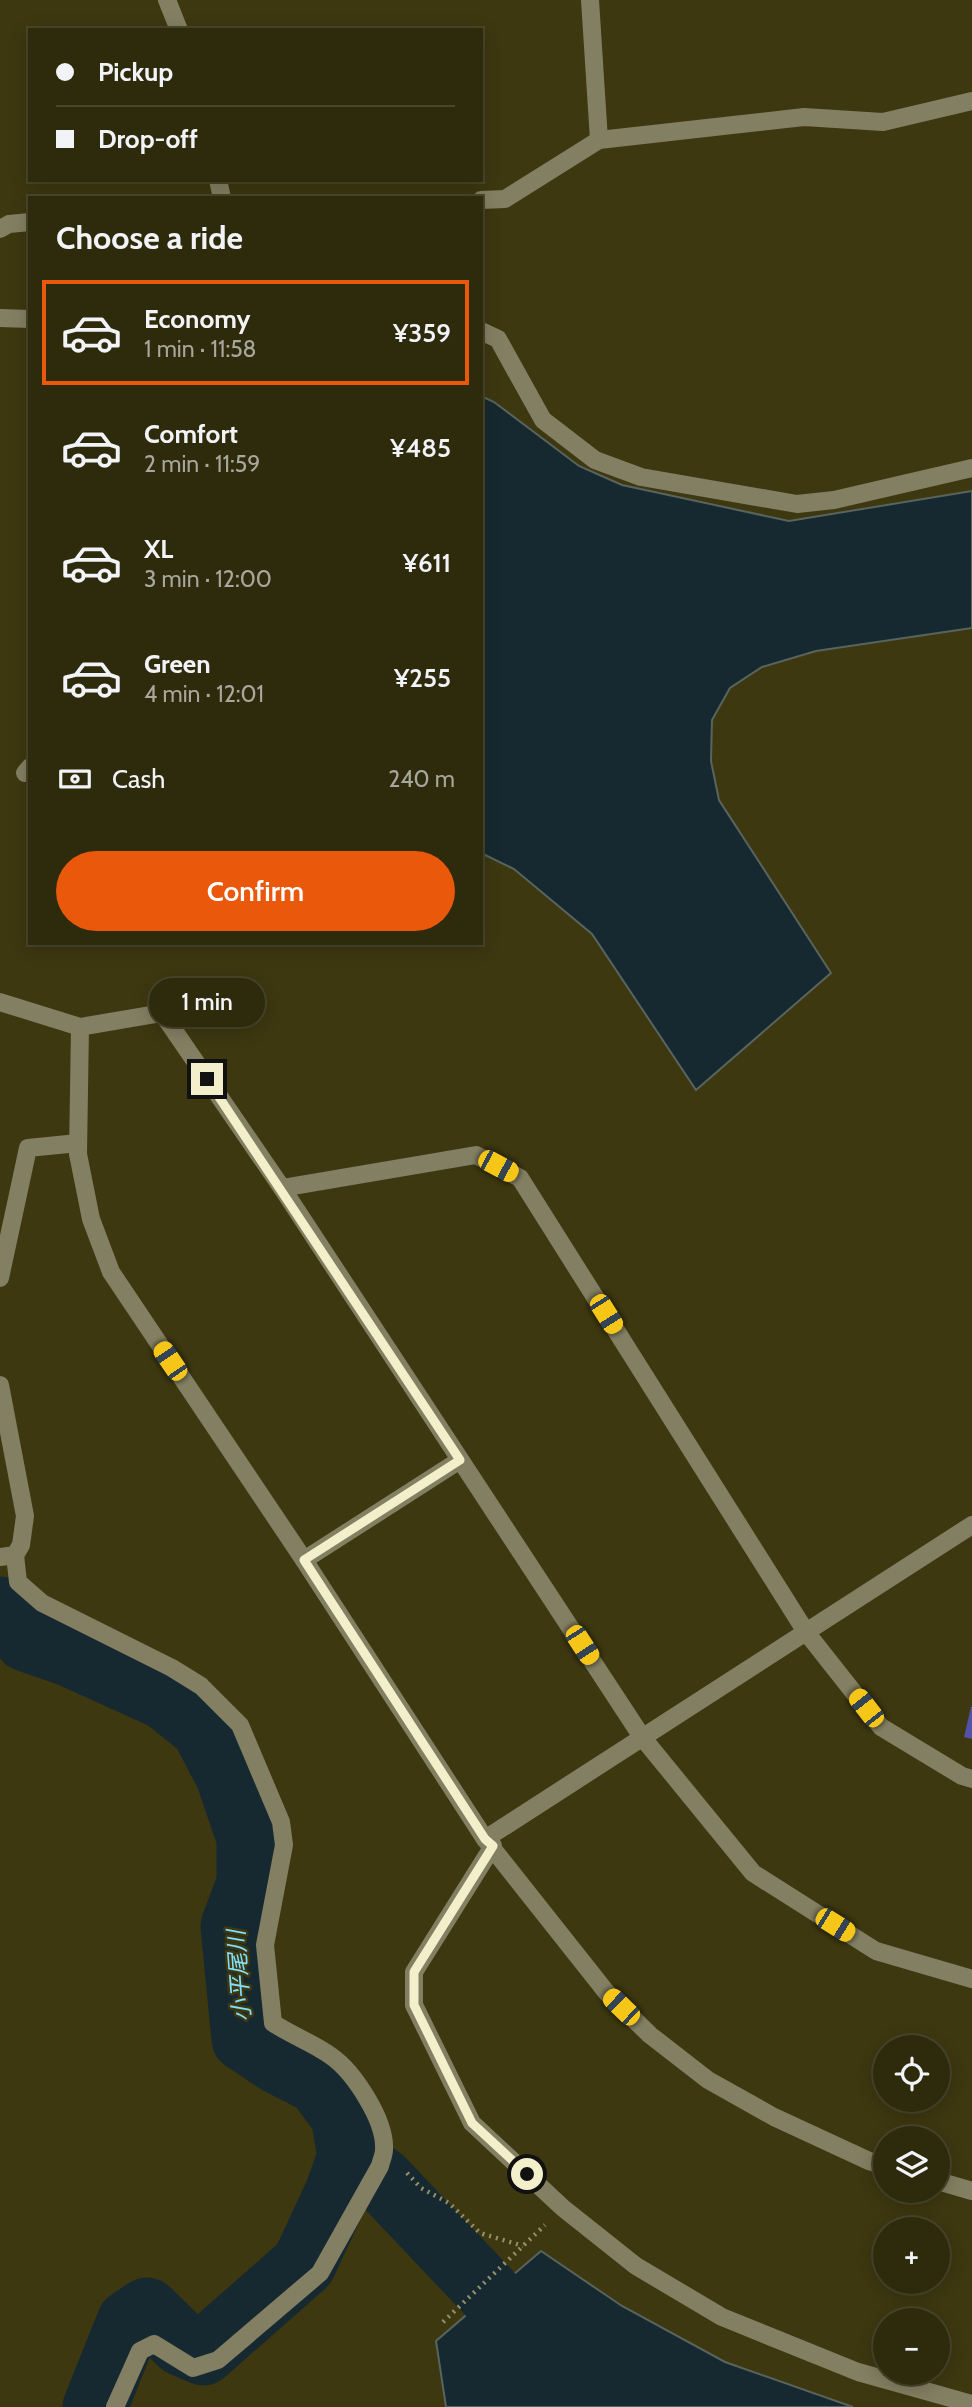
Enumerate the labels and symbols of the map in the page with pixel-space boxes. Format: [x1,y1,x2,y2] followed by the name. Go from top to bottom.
[149,978,265,1026] callout: 1 min
[191,1063,223,1095] route end
[475,1147,522,1185] car
[586,1291,627,1337] car
[150,1338,191,1384] car
[562,1622,603,1668] car
[845,1685,888,1731] car
[812,1905,859,1945] car
[222,1926,256,2023] water label: 小平尾川
[599,1985,644,2029] car
[511,2158,543,2190] route start

